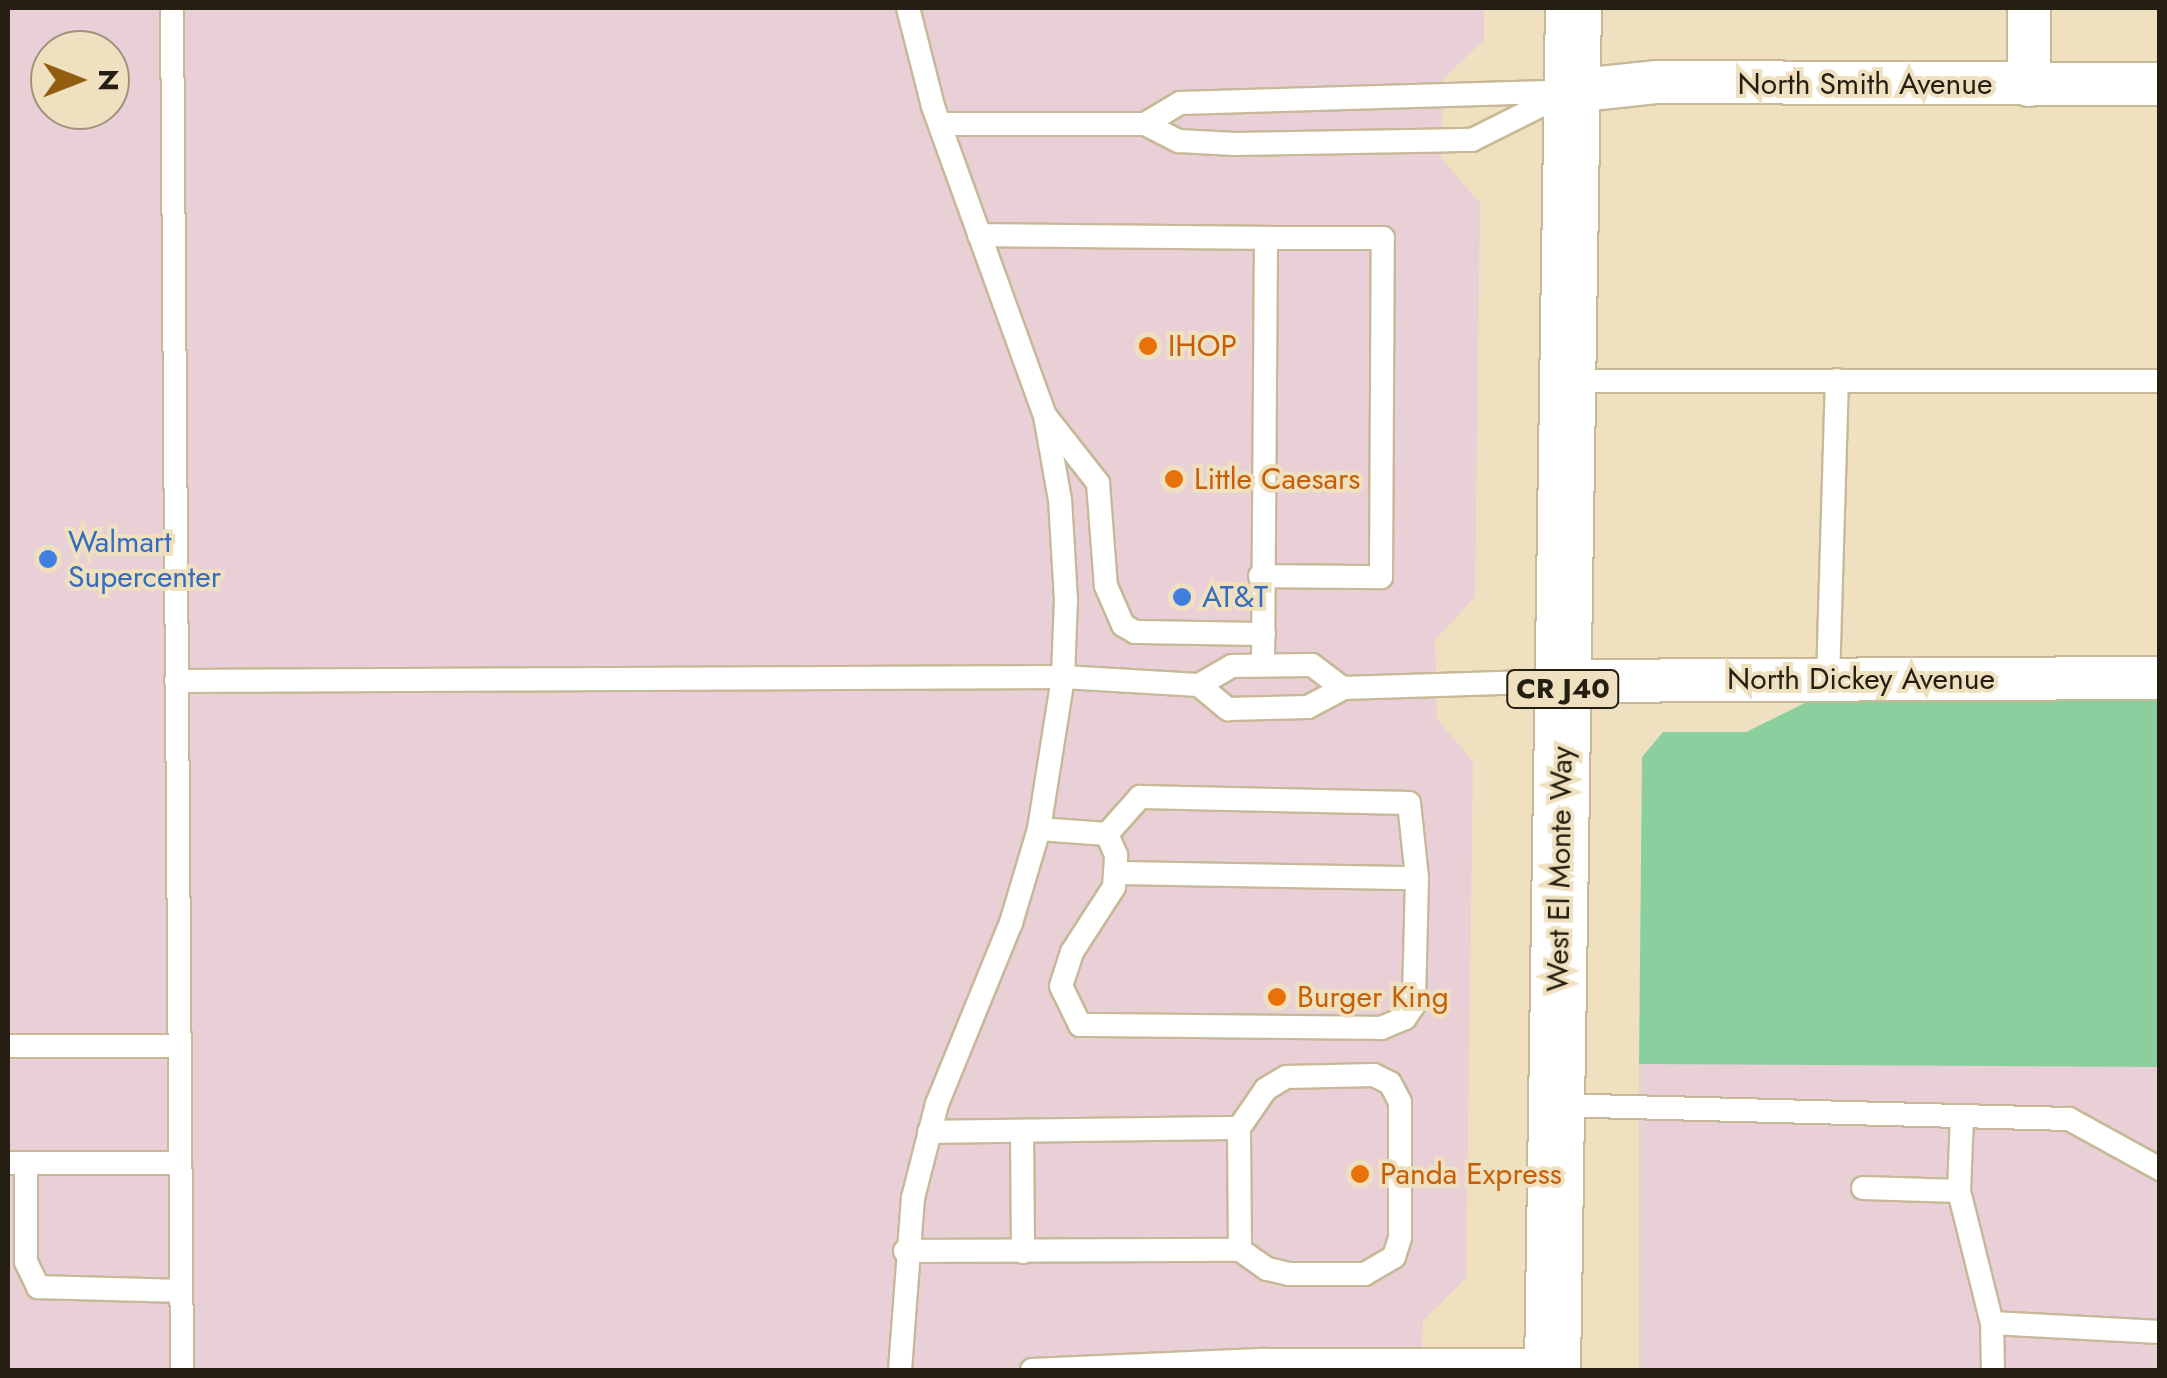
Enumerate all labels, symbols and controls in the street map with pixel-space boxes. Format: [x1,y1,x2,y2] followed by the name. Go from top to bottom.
[30,30,130,130] north arrow
[1738,66,1992,102] street label: North Smith Avenue
[88,69,129,91] text: N
[1168,328,1237,364] place label: IHOP
[1137,335,1159,357] marker: IHOP
[1194,461,1360,497] place label: Little Caesars
[1163,468,1185,490] marker: Little Caesars
[68,524,221,594] place label: Walmart Supercenter
[37,548,59,570] marker: Walmart Supercenter
[1202,579,1268,615] place label: AT&T
[1171,586,1193,608] marker: AT&T
[1727,661,1995,697] street label: North Dickey Avenue
[1506,666,1620,712] road number: CR J40
[1540,746,1580,992] street label: West El Monte Way
[1297,979,1449,1015] place label: Burger King
[1266,986,1288,1008] marker: Burger King
[1380,1156,1562,1192] place label: Panda Express
[1349,1163,1371,1185] marker: Panda Express

